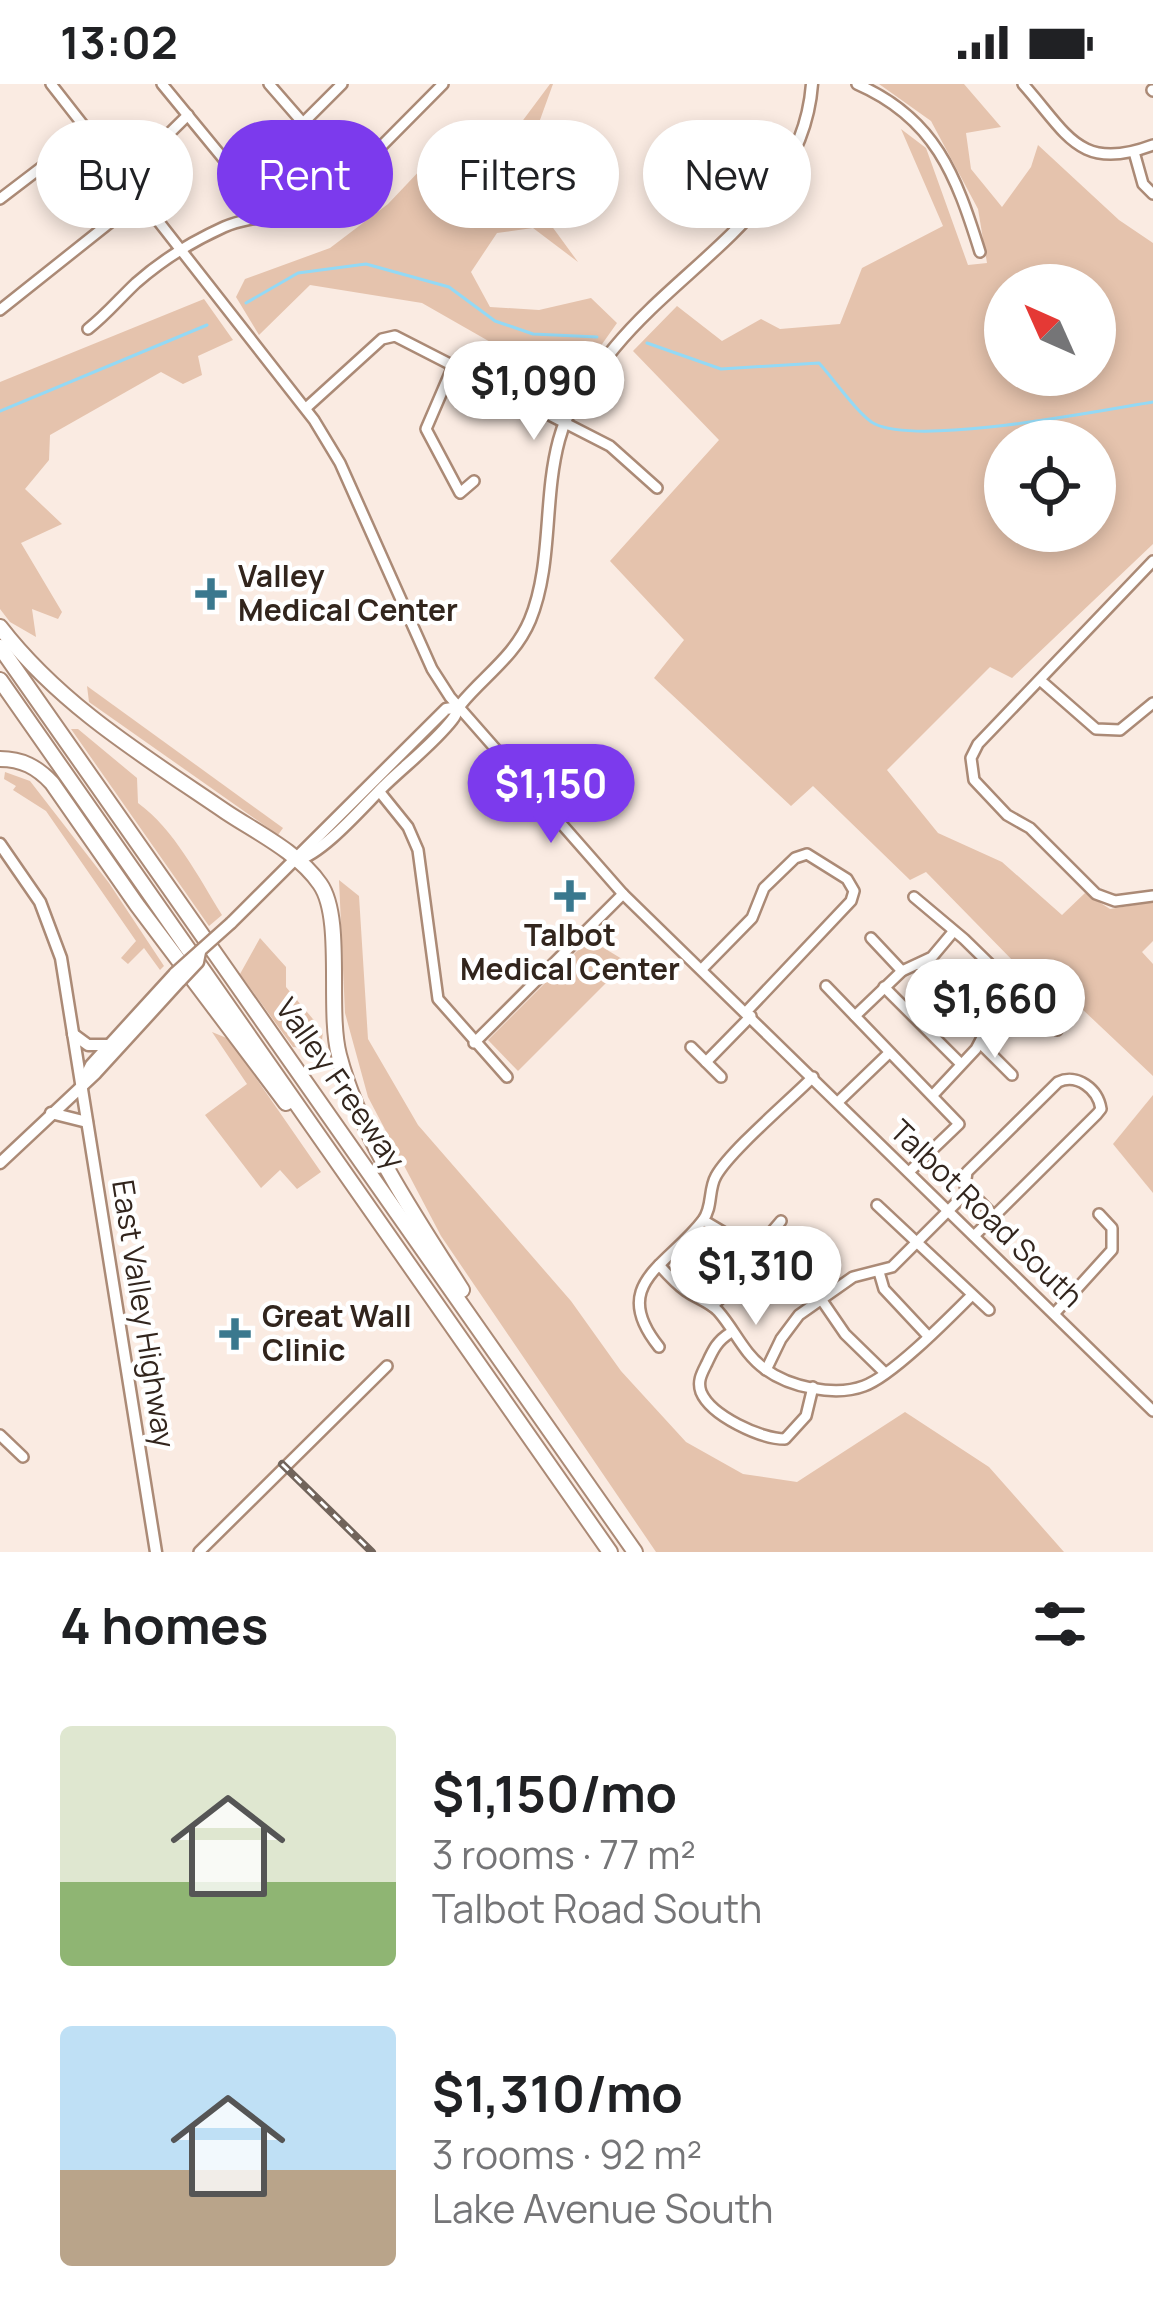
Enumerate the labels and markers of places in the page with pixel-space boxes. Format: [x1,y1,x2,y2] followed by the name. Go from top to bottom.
[436,341,632,443] pin: $1,090
[238,555,458,630] place label: Valley Medical Center
[195,578,227,610] marker: Valley Medical Center
[453,744,649,846] pin: $1,150
[554,880,586,912] marker: Talbot Medical Center
[460,914,680,989] place label: Talbot Medical Center
[897,959,1093,1061] pin: $1,660
[658,1226,854,1328] pin: $1,310
[262,1295,412,1370] place label: Great Wall Clinic
[219,1318,251,1350] marker: Great Wall Clinic

